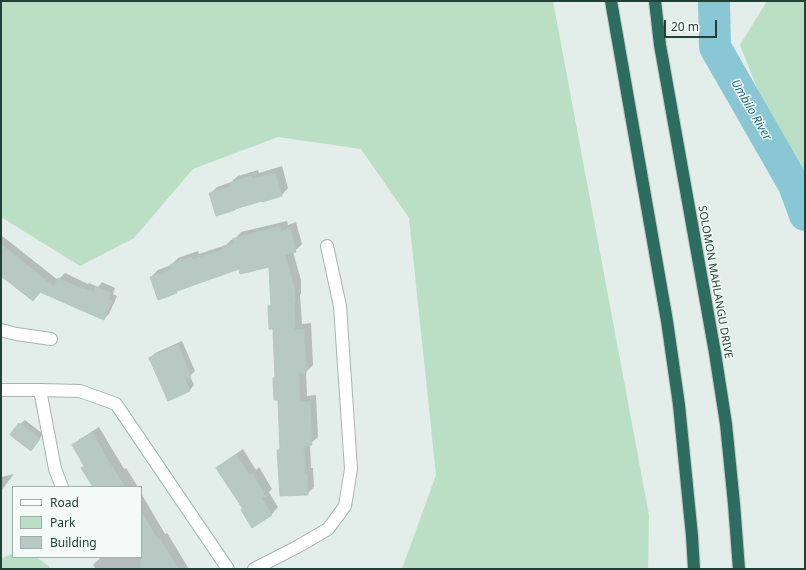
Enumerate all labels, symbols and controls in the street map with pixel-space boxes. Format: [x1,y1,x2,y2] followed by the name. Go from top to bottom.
[666,12,719,38] scale bar
[671,18,699,35] text: 20 m
[728,77,774,143] water label: Umbilo River
[695,204,735,360] street label: SOLOMON MAHLANGU DRIVE
[12,486,142,558] legend
[50,494,79,511] text: Road
[50,514,75,531] text: Park
[50,534,97,551] text: Building

